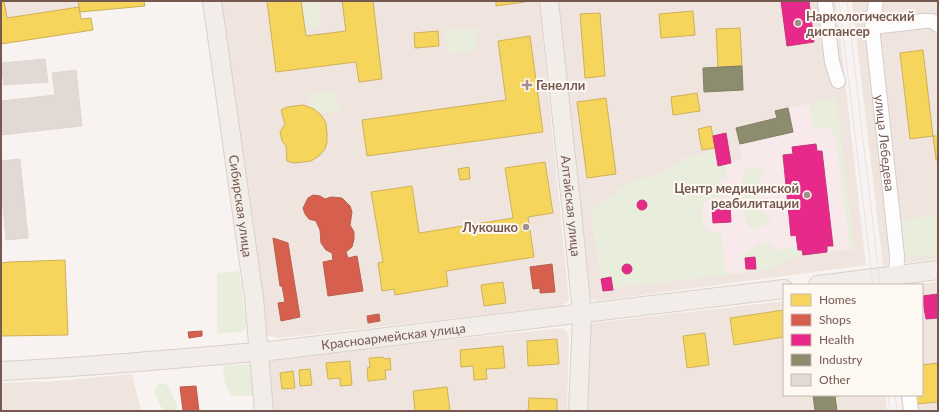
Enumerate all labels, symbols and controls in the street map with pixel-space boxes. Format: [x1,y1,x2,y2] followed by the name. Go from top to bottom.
[806,8,915,39] place label: Наркологический диспансер
[793,18,803,28] marker: Наркологический диспансер
[536,77,585,93] place label: Генелли
[521,79,533,91] marker: Генелли
[871,94,898,192] street label: улица Лебедева
[226,154,256,258] street label: Сибирская улица
[558,154,584,257] street label: Алтайская улица
[674,180,799,211] place label: Центр медицинской реабилитации
[802,190,812,200] marker: Центр медицинской реабилитации
[461,219,519,235] place label: Лукошко
[521,222,531,232] marker: Лукошко
[783,284,923,396] legend
[819,292,856,307] text: Homes
[819,312,851,327] text: Shops
[320,319,466,353] street label: Красноармейская улица
[819,332,854,347] text: Health
[819,352,863,367] text: Industry
[819,372,851,387] text: Other

